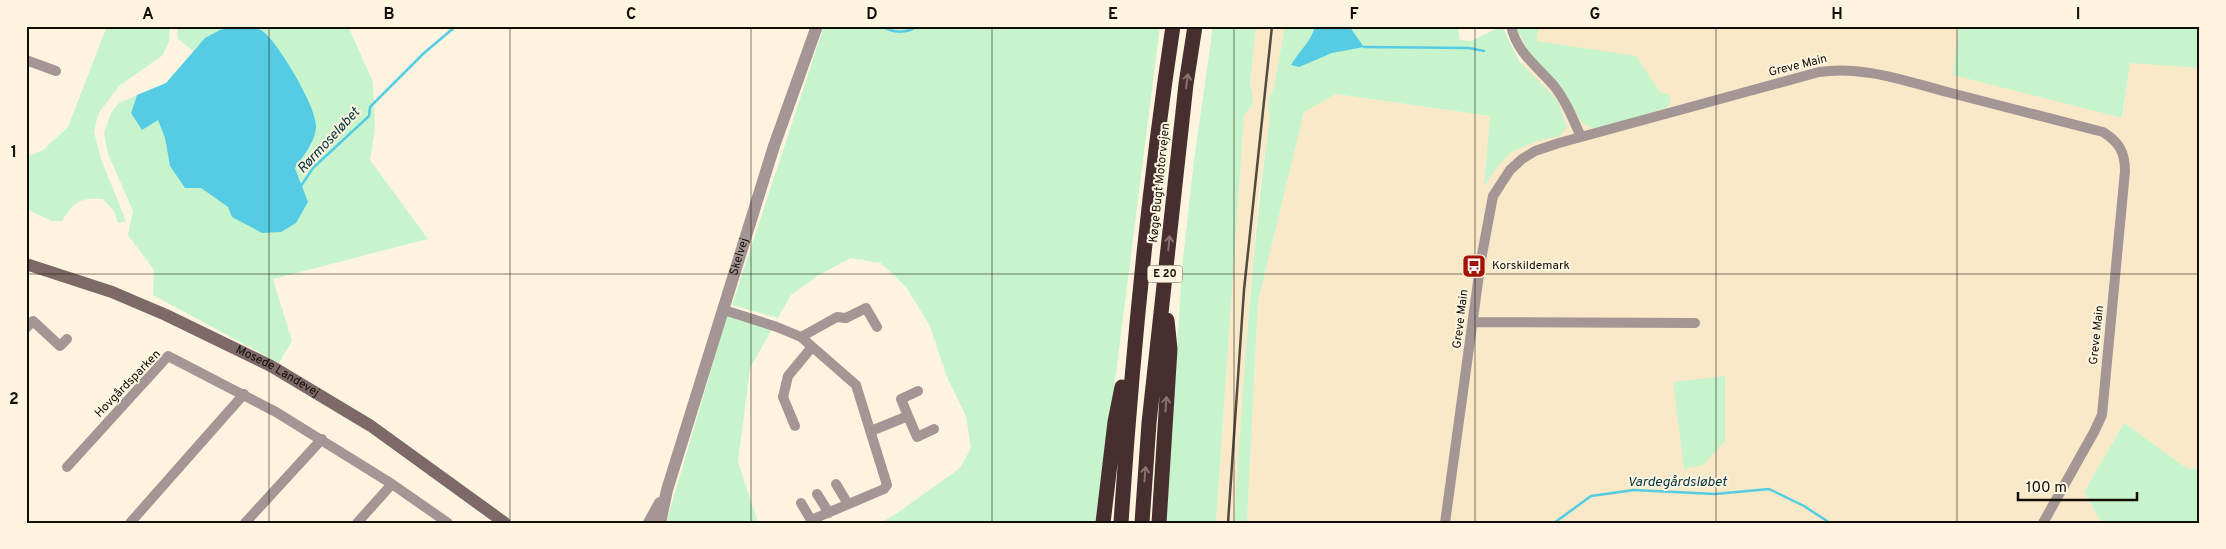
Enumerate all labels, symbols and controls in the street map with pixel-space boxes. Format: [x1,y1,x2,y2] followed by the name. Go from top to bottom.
[142,5,154,25] text: A
[383,5,395,25] text: B
[626,5,636,25] text: C
[866,5,878,25] text: D
[1108,5,1118,25] text: E
[1349,5,1359,25] text: F
[1590,5,1600,25] text: G
[1831,5,1843,25] text: H
[2076,5,2080,25] text: I
[1767,51,1829,81] street label: Greve Main
[1182,74,1192,90] one-way arrow
[294,104,365,178] water label: Rørmoseløbet
[1146,122,1174,244] street label: Køge Bugt Motorvejen
[11,143,17,163] text: 1
[1164,235,1174,251] one-way arrow
[726,236,753,277] street label: Skelvej
[1461,253,1487,279] bus stop icon: Korskildemark
[1492,258,1570,274] place label: Korskildemark
[1148,266,1182,282] road number: E 20
[1449,288,1473,350] street label: Greve Main
[2086,305,2108,365] street label: Greve Main
[233,342,322,401] street label: Mosede Landevej
[92,347,164,421] street label: Hovgårdsparken
[9,390,19,410] text: 2
[1161,396,1170,412] one-way arrow
[1141,466,1150,482] one-way arrow
[2018,469,2137,501] scale bar
[1627,474,1728,491] water label: Vardegårdsløbet
[2026,479,2067,498] text: 100 m

